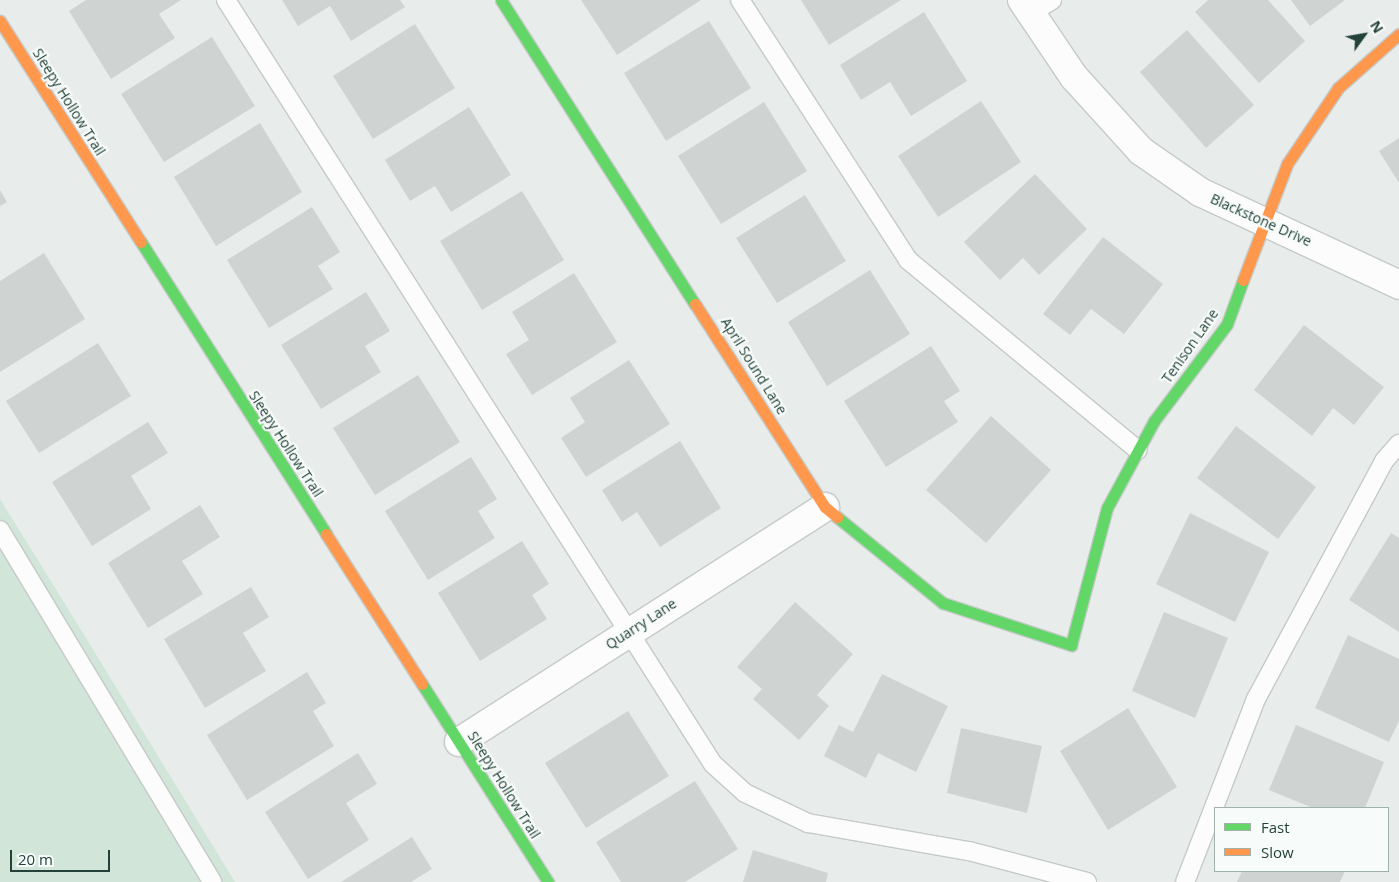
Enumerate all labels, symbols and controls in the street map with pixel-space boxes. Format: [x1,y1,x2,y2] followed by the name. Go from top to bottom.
[1339,10,1389,60] north arrow
[1366,17,1388,37] text: N
[29,45,109,159] street label: Sleepy Hollow Trail
[1208,190,1314,250] street label: Blackstone Drive
[1158,306,1222,386] street label: Tenison Lane
[718,315,790,417] street label: April Sound Lane
[245,388,327,500] street label: Sleepy Hollow Trail
[603,595,679,653] street label: Quarry Lane
[464,728,544,842] street label: Sleepy Hollow Trail
[1214,807,1389,872] legend
[1261,817,1290,837] text: Fast
[12,840,112,872] scale bar
[1261,842,1294,862] text: Slow
[18,849,53,869] text: 20 m

